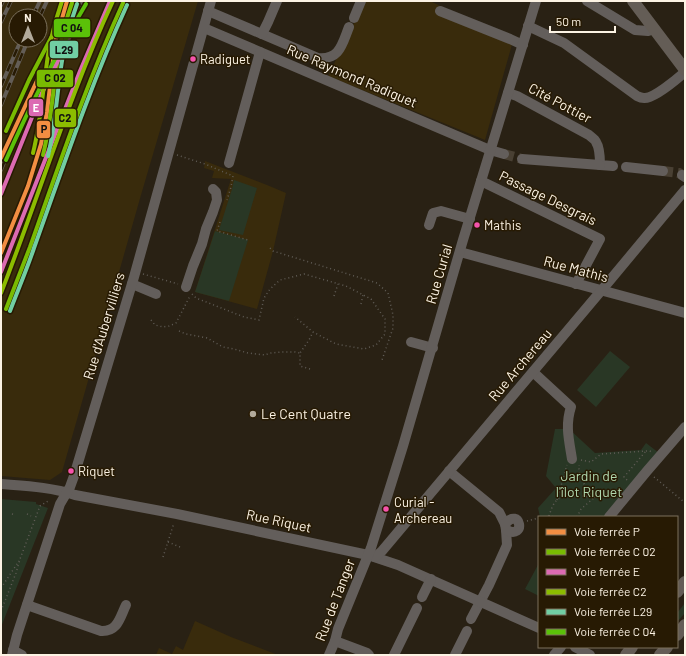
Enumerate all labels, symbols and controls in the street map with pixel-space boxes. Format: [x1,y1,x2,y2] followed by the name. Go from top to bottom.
[8,8,48,48] north arrow
[550,8,615,34] scale bar
[24,11,32,24] text: N
[556,14,581,28] text: 50 m
[53,18,91,38] line badge: C 04
[61,21,83,34] text: C 04
[49,40,79,59] line badge: L29
[285,40,420,111] street label: Rue Raymond Radiguet
[55,43,73,56] text: L29
[200,51,251,67] place label: Radiguet
[188,54,198,64] marker: Radiguet
[36,69,74,88] line badge: C 02
[44,71,66,84] text: C 02
[526,79,595,126] street label: Cité Pottier
[28,98,44,117] line badge: E
[33,101,40,114] text: E
[54,108,77,128] line badge: C2
[59,111,71,124] text: C2
[36,120,51,139] line badge: P
[41,122,48,135] text: P
[497,167,600,229] street label: Passage Desgrais
[484,217,521,233] place label: Mathis
[472,220,482,230] marker: Mathis
[422,242,455,306] street label: Rue Curial
[542,252,611,285] street label: Rue Mathis
[79,270,128,381] street label: Rue d'Aubervilliers
[484,325,555,404] street label: Rue Archereau
[261,405,351,422] place label: Le Cent Quatre
[248,409,258,419] marker: Le Cent Quatre
[78,463,115,479] place label: Riquet
[66,466,76,476] marker: Riquet
[556,467,622,500] park label: Jardin de l'îlot Riquet
[394,494,452,526] place label: Curial - Archereau
[381,504,391,514] marker: Curial - Archereau
[245,505,313,536] street label: Rue Riquet
[538,516,678,648] legend
[574,524,640,538] text: Voie ferrée P
[574,544,656,558] text: Voie ferrée C 02
[311,556,358,643] street label: Rue de Tanger
[574,564,640,578] text: Voie ferrée E
[574,584,647,598] text: Voie ferrée C2
[574,604,652,618] text: Voie ferrée L29
[574,624,656,638] text: Voie ferrée C 04

